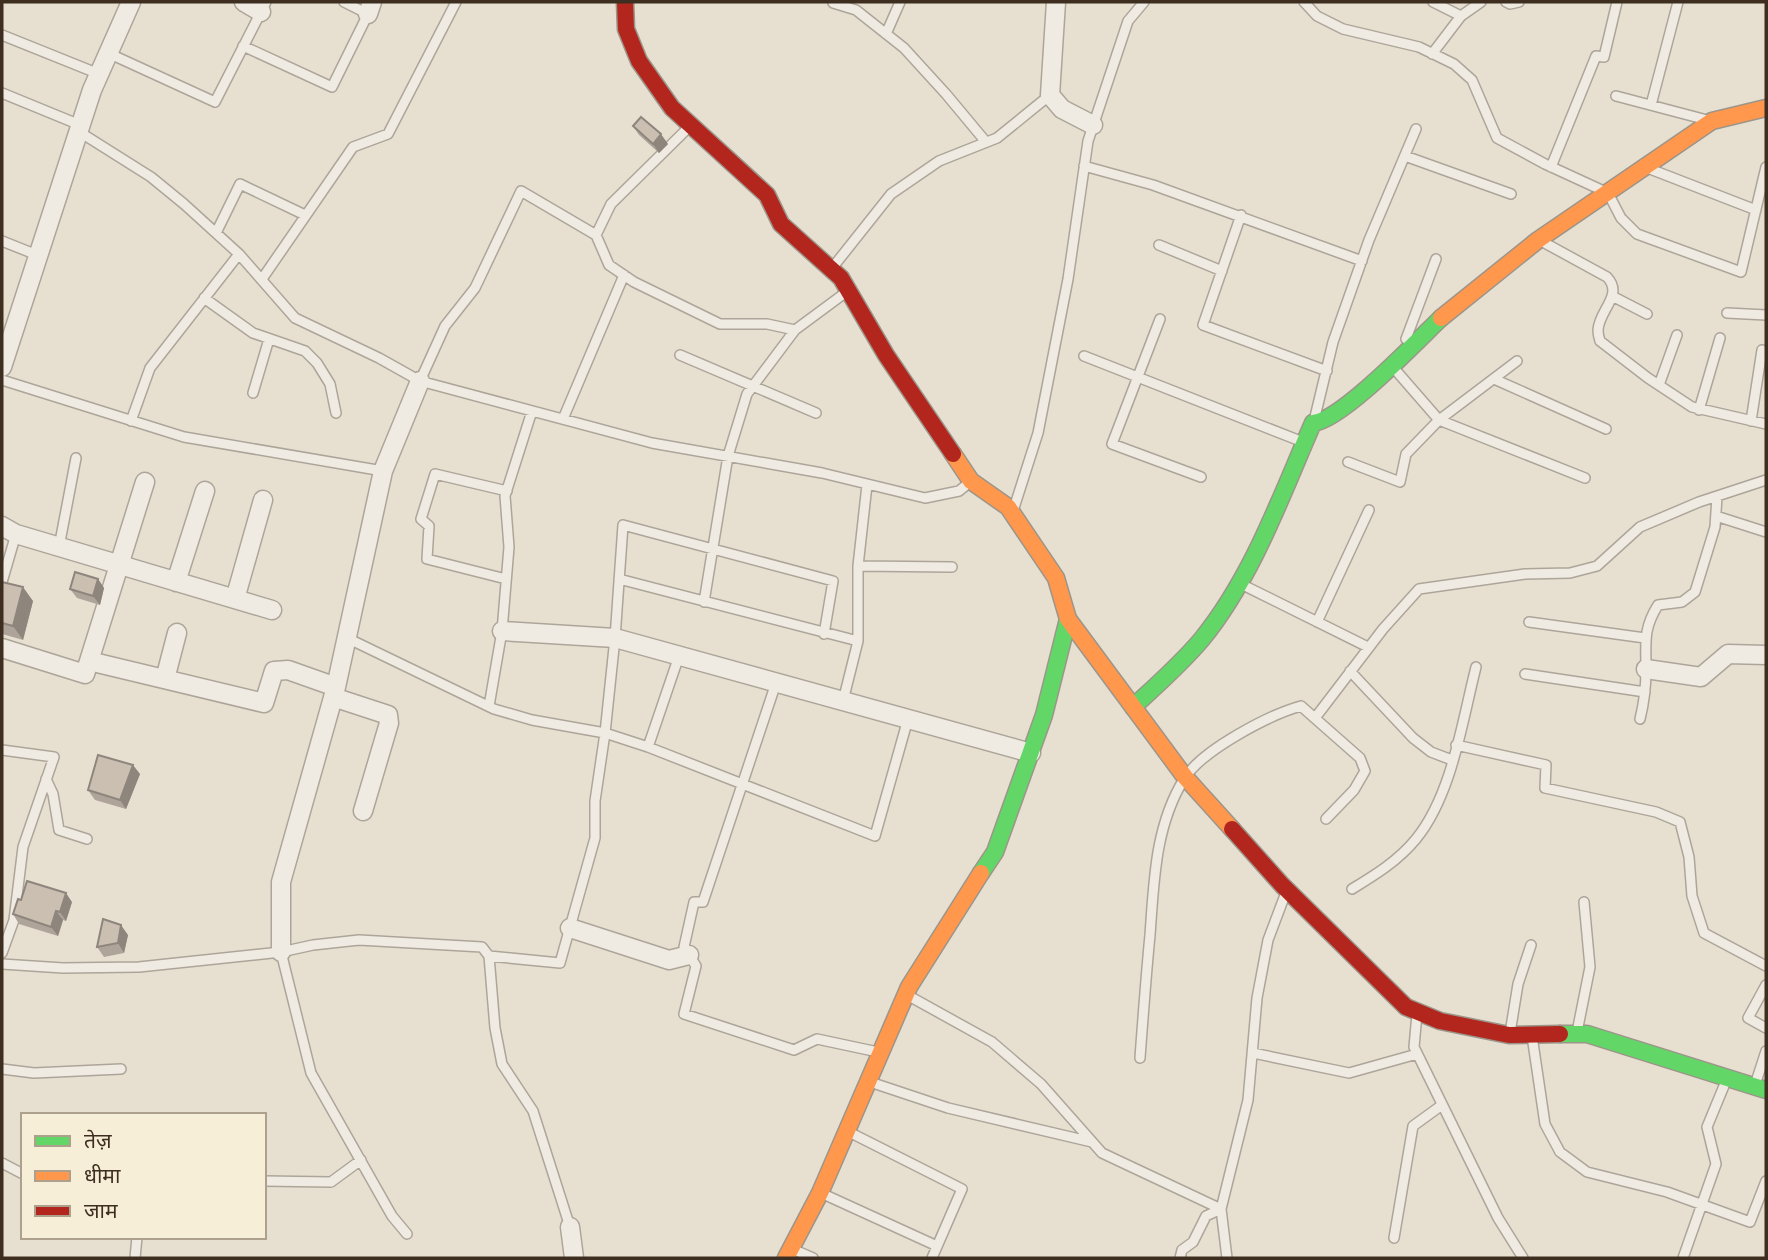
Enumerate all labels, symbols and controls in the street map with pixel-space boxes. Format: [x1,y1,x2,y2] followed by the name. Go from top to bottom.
[21,1113,266,1239] legend
[84,1128,112,1153] text: तेज़
[84,1163,121,1188] text: धीमा
[84,1198,118,1223] text: जाम

